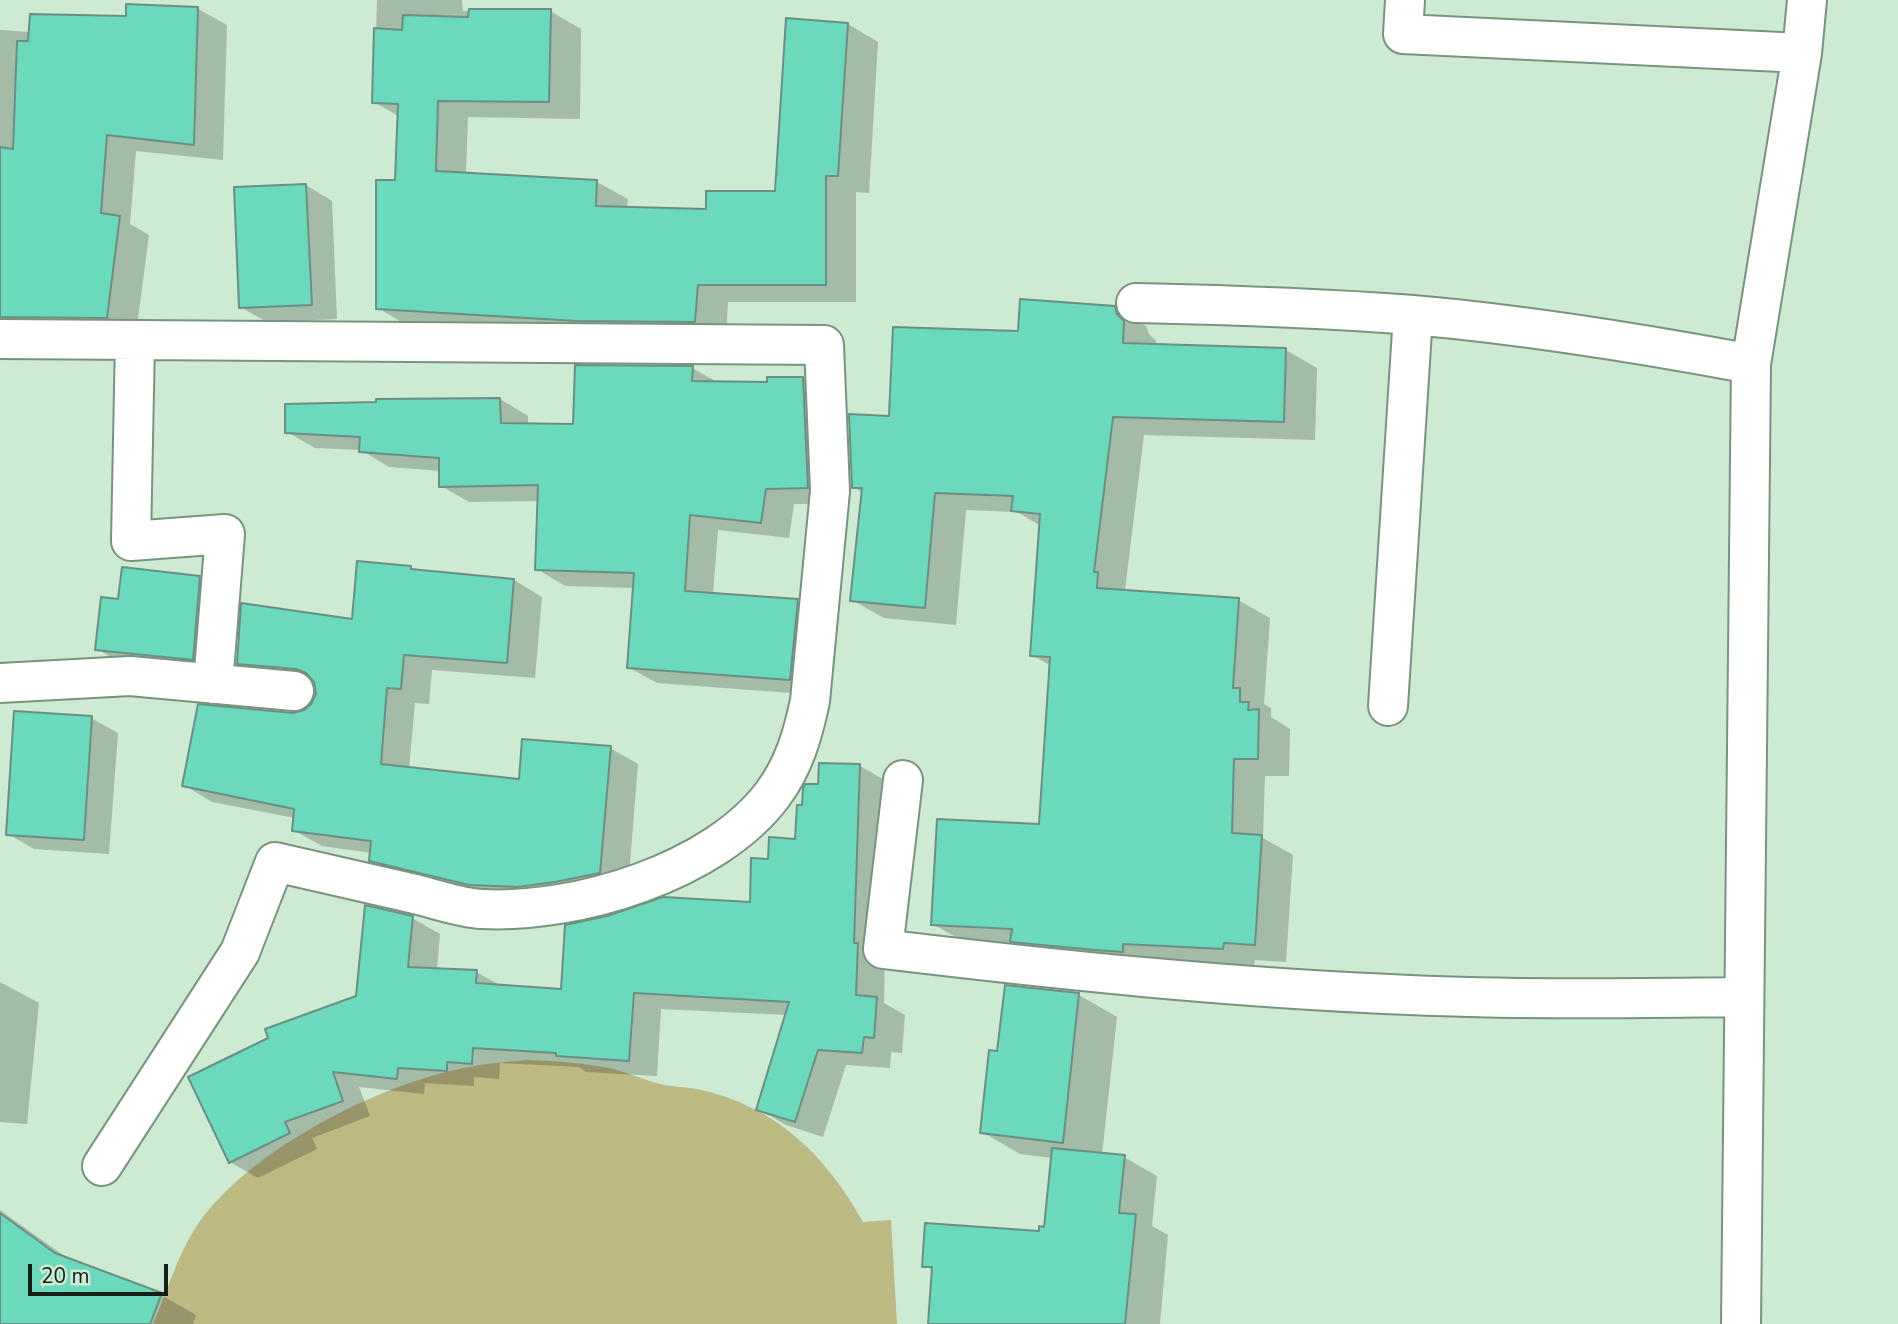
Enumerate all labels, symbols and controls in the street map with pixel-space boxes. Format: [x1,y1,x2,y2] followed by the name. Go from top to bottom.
[32,1250,172,1294] scale bar
[41,1262,90,1290] text: 20 m

